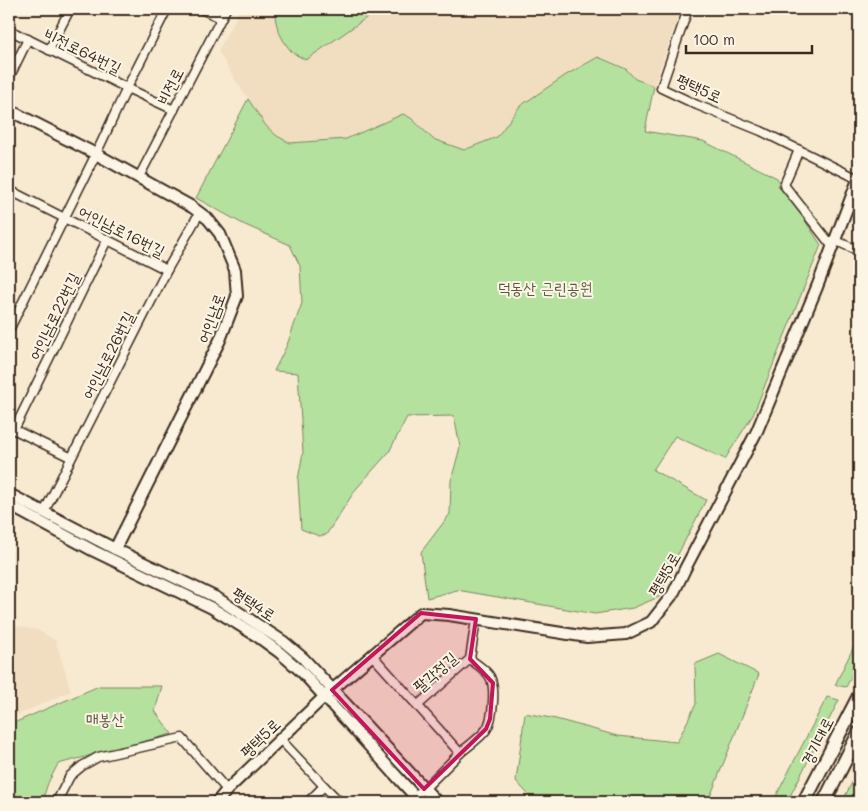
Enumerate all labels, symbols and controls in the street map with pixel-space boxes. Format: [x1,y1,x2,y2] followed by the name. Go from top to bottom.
[686,22,812,54] scale bar
[41,23,125,78] street label: 비전로64번길
[693,29,735,49] text: 100 m
[151,64,188,108] street label: 비전로
[673,68,725,107] street label: 평택5로
[76,200,169,261] street label: 어인남로16번길
[23,268,84,363] street label: 어인남로22번길
[497,277,593,298] park label: 덕동산 근린공원
[192,290,229,346] street label: 어인남로
[76,307,139,402] street label: 어인남로26번길
[642,548,685,600] street label: 평택5로
[228,582,280,625] street label: 평택4로
[408,647,461,696] street label: 팔각정길
[86,708,124,729] park label: 매봉산
[235,713,284,762] street label: 평택5로
[796,713,838,768] street label: 경기대로

